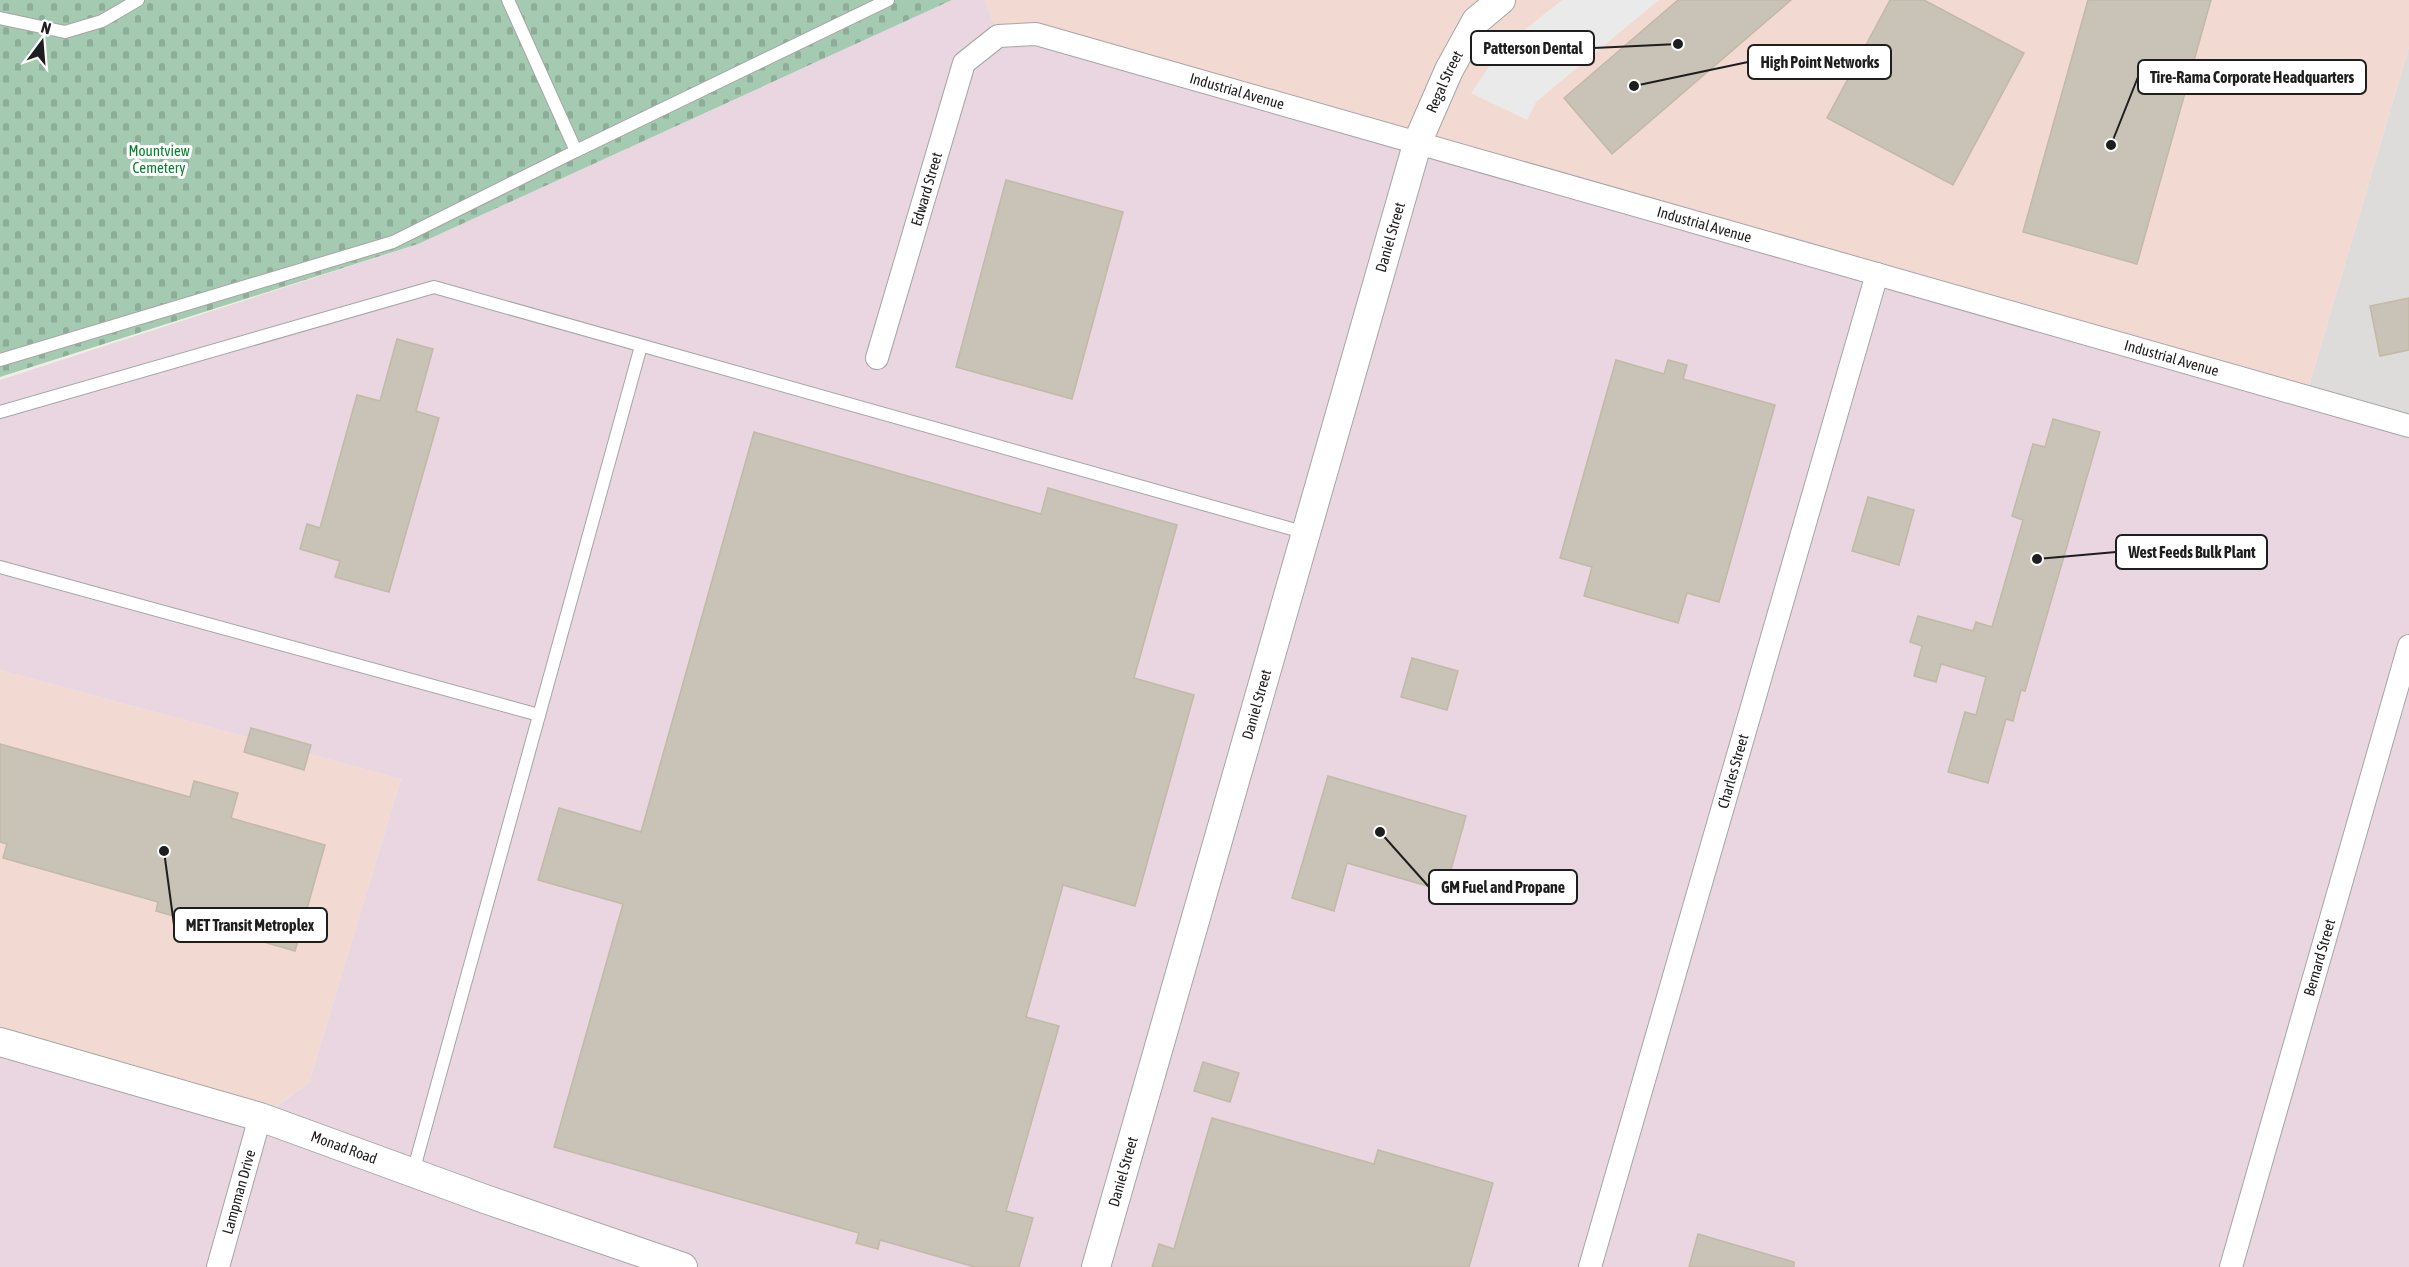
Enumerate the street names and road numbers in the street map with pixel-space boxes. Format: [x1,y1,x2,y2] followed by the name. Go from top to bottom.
[1422,48,1466,115] street label: Regal Street
[1188,69,1287,113] street label: Industrial Avenue
[907,150,945,228] street label: Edward Street
[1372,200,1408,274] street label: Daniel Street
[1655,203,1754,246] street label: Industrial Avenue
[2122,336,2221,379] street label: Industrial Avenue
[1238,667,1274,741] street label: Daniel Street
[1714,732,1752,810] street label: Charles Street
[2300,917,2338,998] street label: Bernard Street
[309,1127,380,1167] street label: Monad Road
[1105,1135,1141,1209] street label: Daniel Street
[219,1147,259,1236] street label: Lampman Drive

